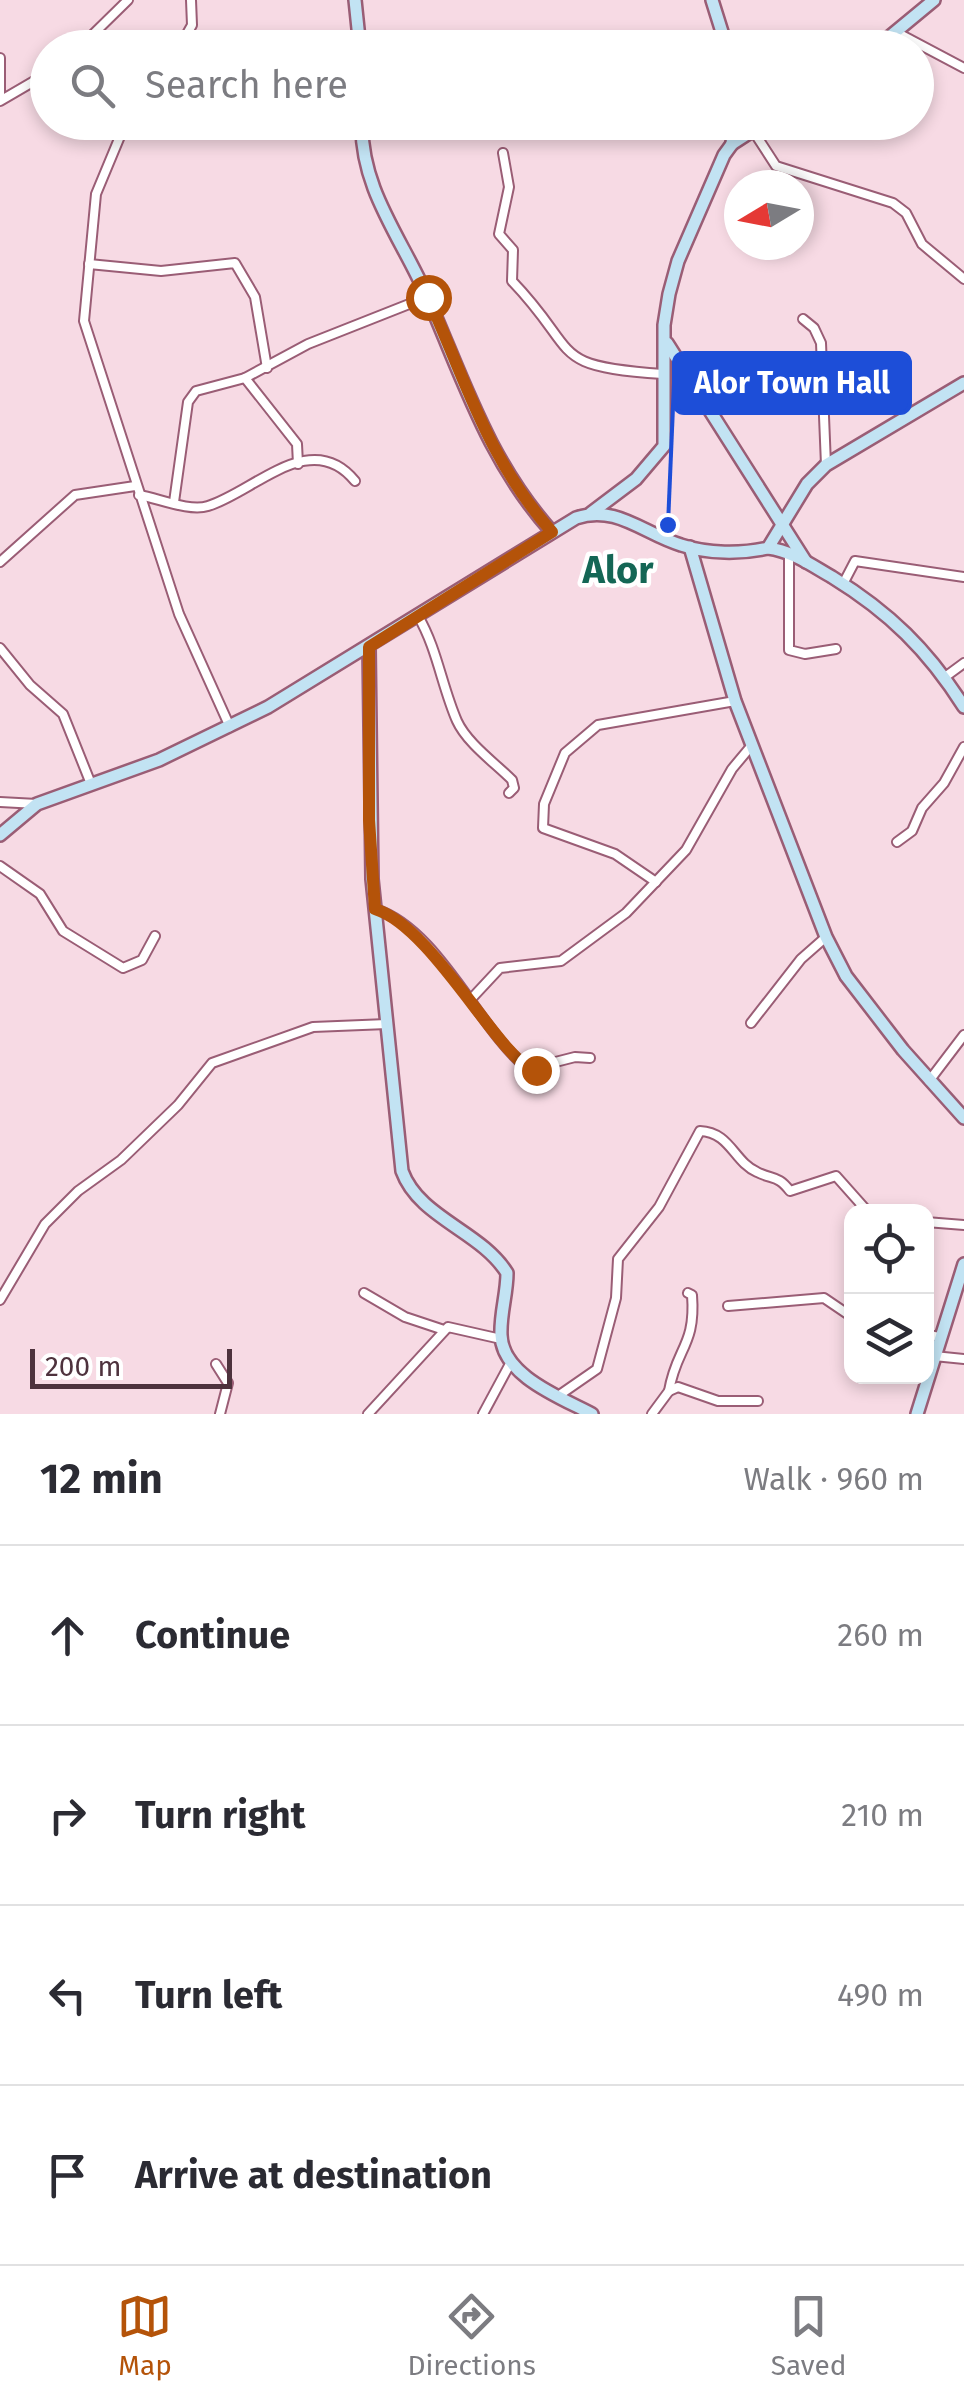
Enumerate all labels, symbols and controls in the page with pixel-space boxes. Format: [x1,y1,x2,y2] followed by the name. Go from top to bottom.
[30,30,934,140] search box
[65,58,120,113] icon: search
[145,62,348,108] text: Search here
[724,170,814,260] north arrow
[406,275,452,321] route start
[674,353,910,413] callout: Alor Town Hall
[693,365,890,401] text: Alor Town Hall
[582,547,654,593] district label: Alor
[514,1048,560,1094] route end
[844,1204,934,1384] map controls
[844,1204,934,1294] button: locate
[844,1294,934,1384] button: layers
[30,1344,232,1388] scale bar
[45,1350,122,1383] text: 200 m
[40,1454,163,1504] text: 12 min
[743,1460,924,1498] text: Walk · 960 m
[40,1608,95,1663] icon: ahead
[135,1612,290,1658] text: Continue
[837,1616,924,1654] text: 260 m
[40,1788,95,1843] icon: right
[135,1792,305,1838] text: Turn right
[841,1796,924,1834] text: 210 m
[40,1968,95,2023] icon: left
[135,1972,282,2018] text: Turn left
[837,1976,924,2014] text: 490 m
[40,2148,95,2203] icon: arrive
[135,2152,492,2198] text: Arrive at destination
[117,2289,172,2382] tab: Map
[407,2289,536,2382] tab: Directions
[771,2289,847,2382] tab: Saved

